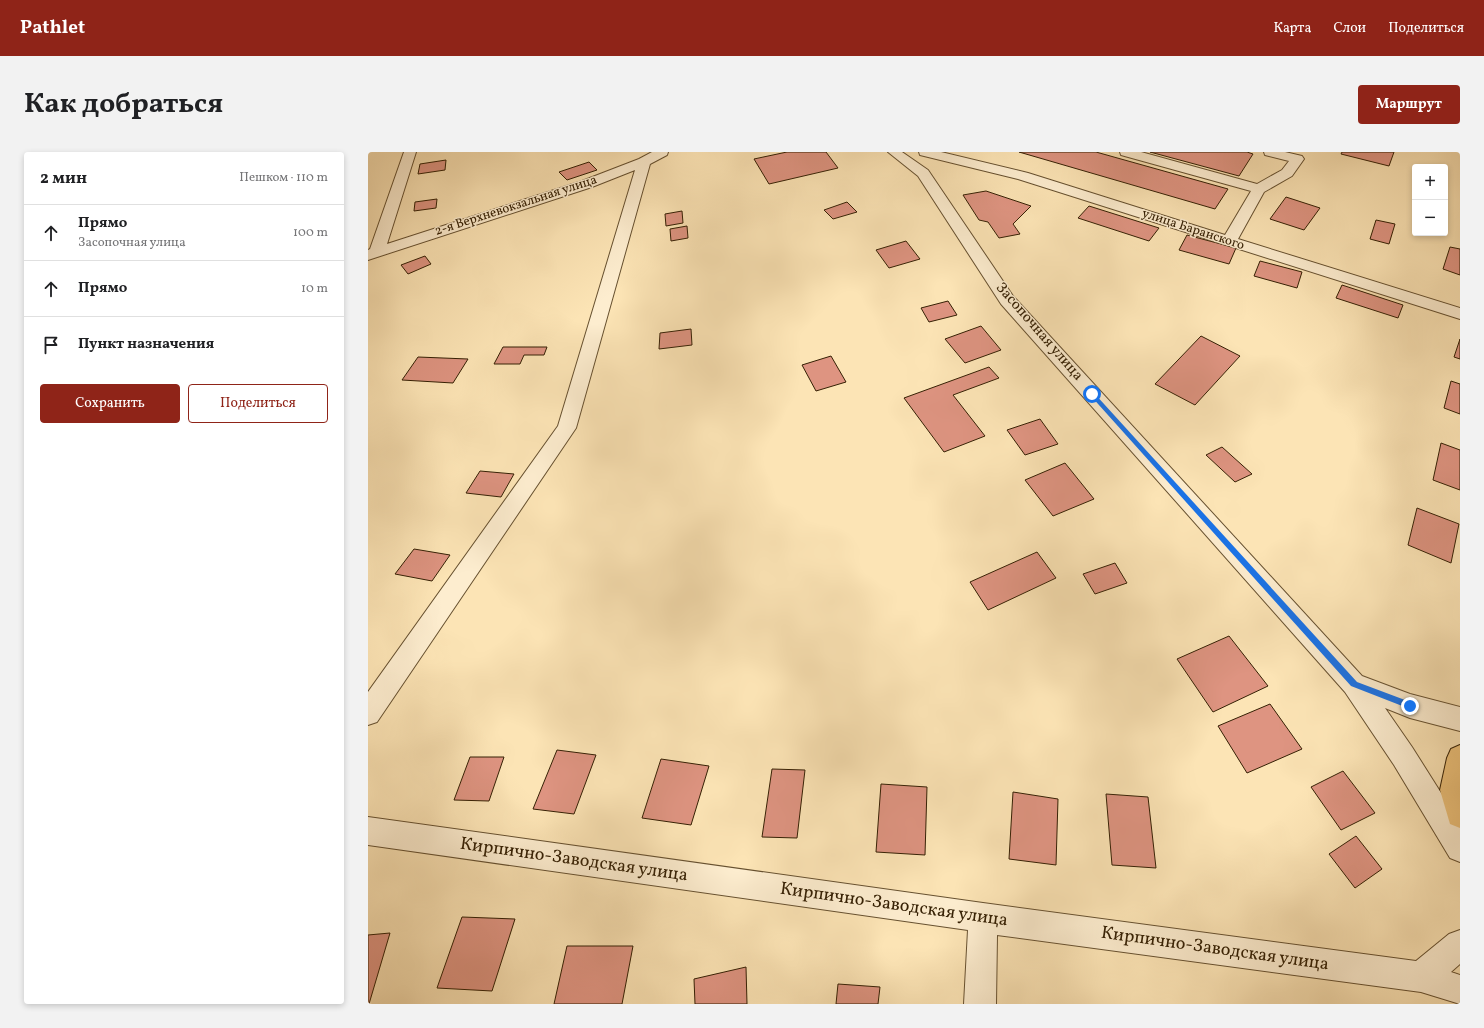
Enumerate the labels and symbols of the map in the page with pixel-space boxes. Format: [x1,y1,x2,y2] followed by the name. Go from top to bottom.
[433,171,599,241] street label: 2-я Верхневокзальная улица
[1140,205,1247,255] street label: улица Баранского
[990,278,1088,386] street label: Засопочная улица
[1083,385,1101,403] route start
[1401,697,1419,715] route end
[458,832,690,888] street label: Кирпично-Заводская улица
[778,877,1010,933] street label: Кирпично-Заводская улица
[1099,921,1331,977] street label: Кирпично-Заводская улица

